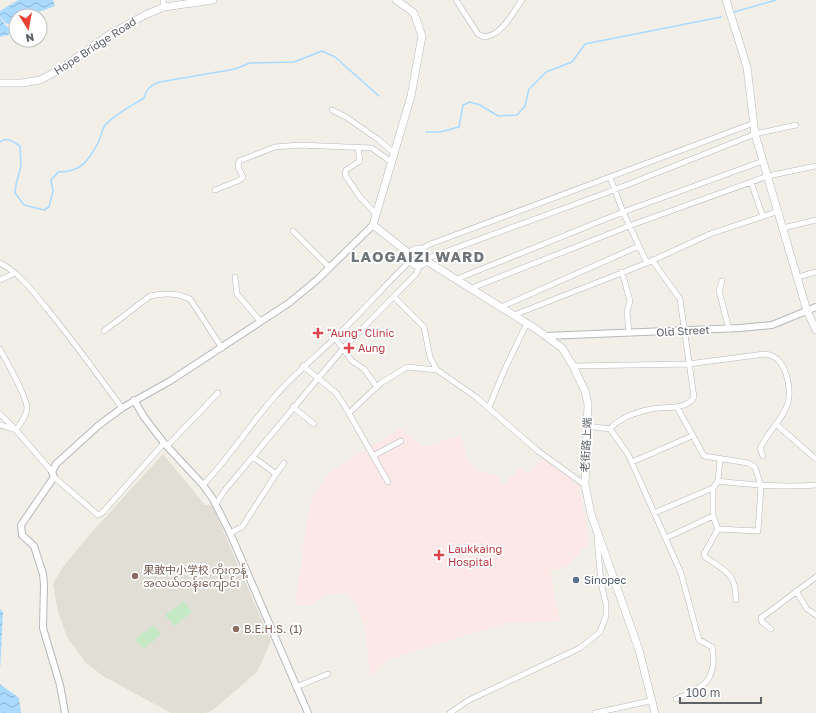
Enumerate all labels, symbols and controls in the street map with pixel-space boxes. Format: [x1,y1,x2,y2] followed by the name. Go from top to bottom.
[8,8,48,48] north arrow
[51,14,138,77] street label: Hope Bridge Road
[25,31,35,45] text: N
[351,247,485,265] district label: LAOGAIZI WARD
[656,323,710,338] street label: Old Street
[327,326,394,339] place label: "Aung" Clinic
[312,327,324,339] marker: "Aung" Clinic
[358,341,385,354] place label: Aung
[343,342,355,354] marker: Aung
[578,417,593,473] street label: 老街路上端
[448,542,502,568] place label: Laukkaing Hospital
[433,549,445,561] marker: Laukkaing Hospital
[143,563,248,592] place label: 果敢中小学校 ကိုးကန့် အလယ်တန်းကျောင်း
[130,571,140,581] marker: 果敢中小学校 ကိုးကန့် အလယ်တန်းကျောင်း
[584,573,627,586] place label: Sinopec
[571,575,581,585] marker: Sinopec
[244,622,303,635] place label: B.E.H.S. (1)
[231,624,241,634] marker: B.E.H.S. (1)
[680,679,761,705] scale bar
[686,685,720,700] text: 100 m

